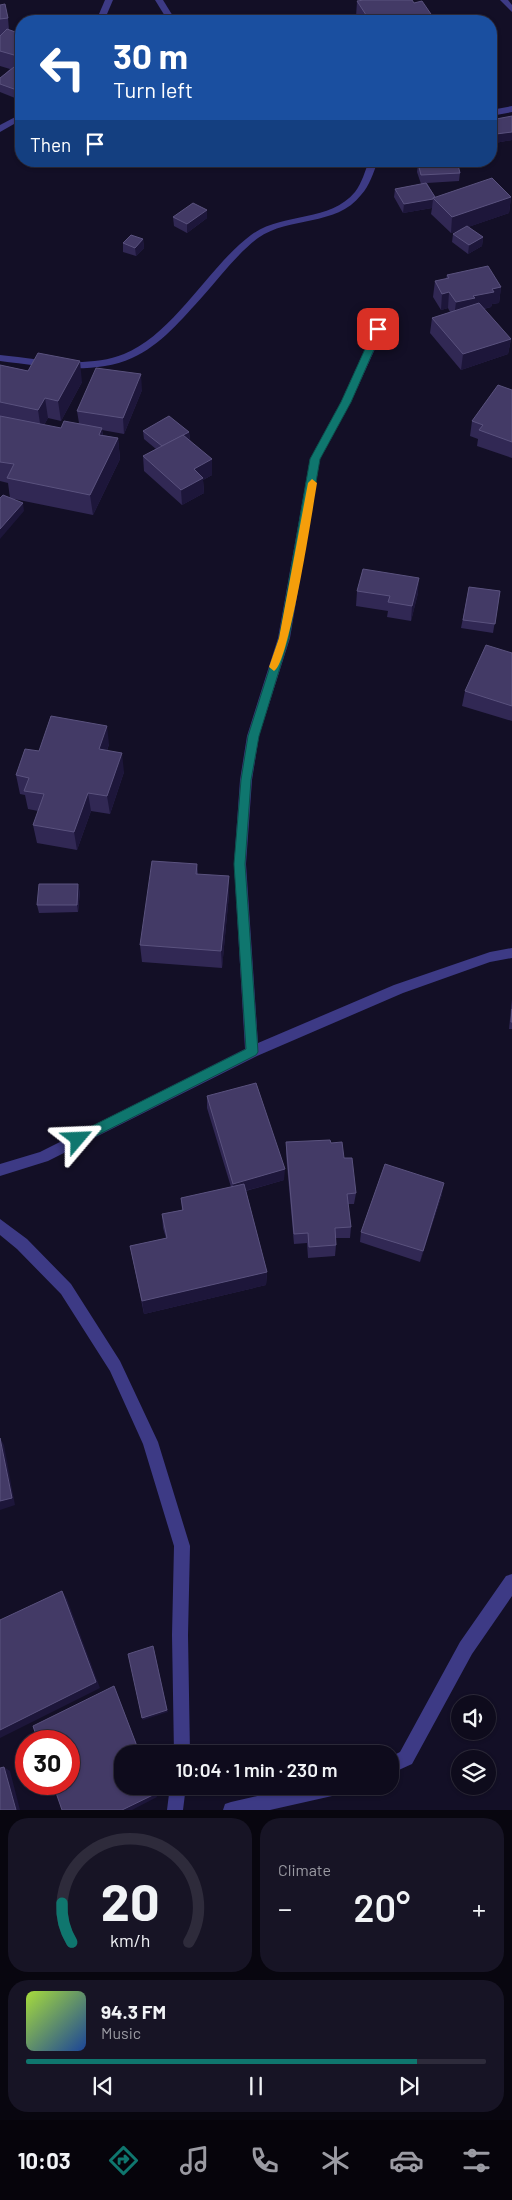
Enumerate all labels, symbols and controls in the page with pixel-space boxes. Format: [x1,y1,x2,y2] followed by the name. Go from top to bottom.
[113,34,188,76] text: 30 m
[30,35,95,100] icon: left
[113,76,193,102] text: Turn left
[81,130,109,158] icon: arrive
[30,133,71,156] text: Then
[357,308,399,350] pin
[364,315,392,343] icon: arrive
[51,1112,103,1164] position arrow
[451,1695,496,1795] map controls
[451,1695,496,1740] button: sound
[15,1730,80,1795] speed limit sign: 30
[451,1750,496,1795] button: layers
[175,1758,338,1781] text: 10:04 · 1 min · 230 m
[278,1860,331,1879] text: Climate
[101,1869,159,1931] text: 20
[354,1884,410,1930] text: 20°
[278,1891,292,1925] text: −
[472,1891,486,1925] text: +
[110,1929,150,1951] text: km/h
[101,2000,166,2023] text: 94.3 FM
[101,2023,141,2042] text: Music
[89,2072,117,2100] icon: previous
[242,2072,270,2100] icon: pause
[395,2072,423,2100] icon: next
[106,2143,141,2178] icon: directions
[177,2143,212,2178] icon: music
[247,2143,282,2178] icon: phone
[318,2143,353,2178] icon: climate
[389,2143,424,2178] icon: car
[459,2143,494,2178] icon: filters
[18,2147,71,2173] text: 10:03

